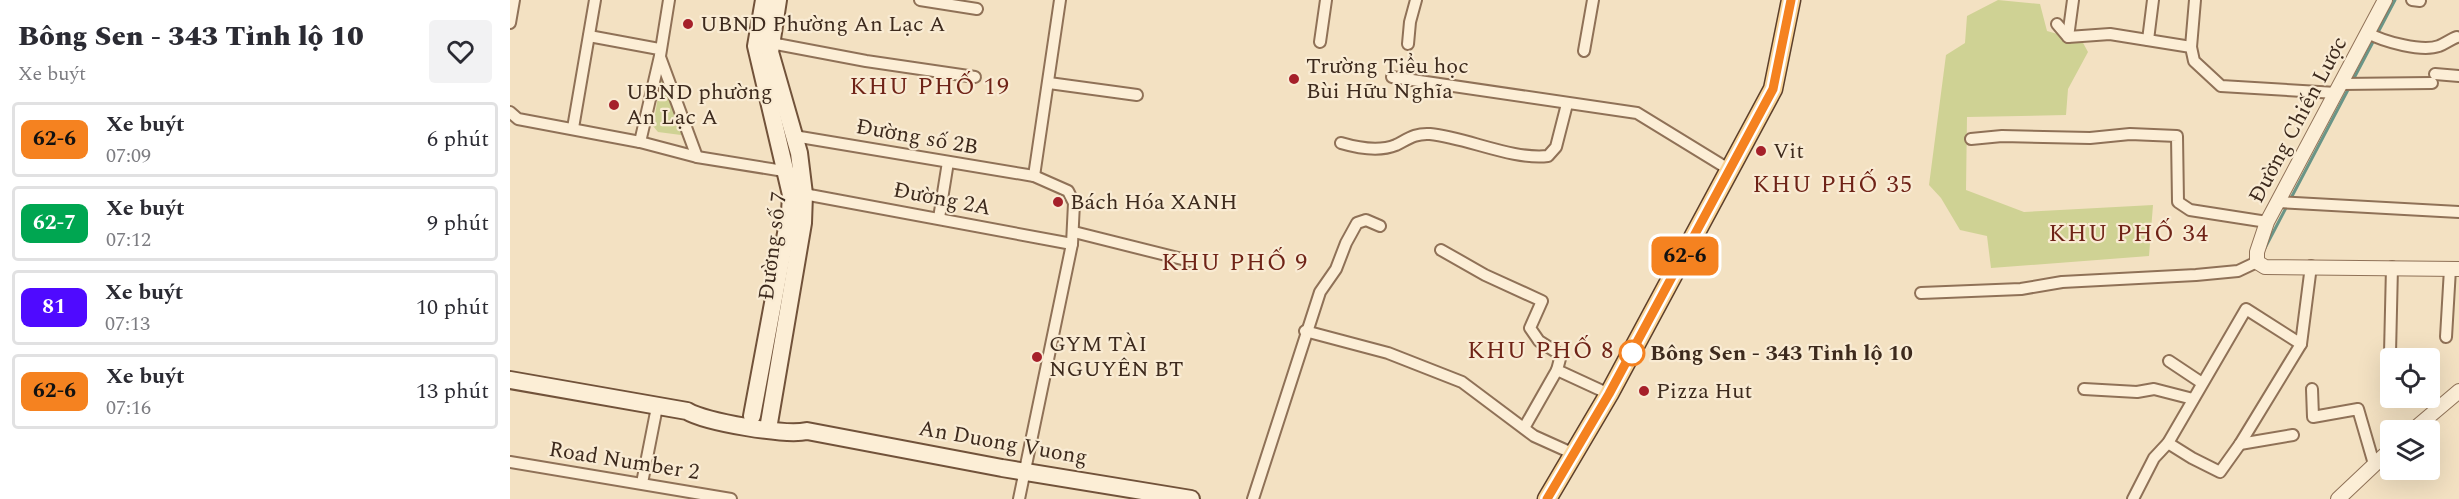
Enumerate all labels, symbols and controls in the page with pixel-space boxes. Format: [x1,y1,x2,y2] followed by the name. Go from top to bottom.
[700,8,945,41] place label: UBND Phường An Lạc A
[18,15,364,58] text: Bông Sen - 343 Tỉnh lộ 10
[681,17,695,31] marker: UBND Phường An Lạc A
[429,20,492,83] button: heart
[2240,31,2356,209] street label: Đường Chiến Lược
[1306,50,1469,108] place label: Trường Tiểu học Bùi Hữu Nghĩa
[18,59,86,89] text: Xe buýt
[849,69,1011,105] district label: KHU PHỐ 19
[1287,72,1301,86] marker: Trường Tiểu học Bùi Hữu Nghĩa
[626,76,772,134] place label: UBND phường An Lạc A
[607,98,621,112] marker: UBND phường An Lạc A
[106,108,184,141] text: Xe buýt
[853,110,981,164] street label: Đường số 2B
[33,123,76,155] text: 62-6
[427,123,489,156] text: 6 phút
[1773,135,1804,168] place label: Vit
[106,141,151,171] text: 07:09
[1754,144,1768,158] marker: Vit
[1752,167,1914,203] district label: KHU PHỐ 35
[890,173,994,225] street label: Đường 2A
[1070,186,1238,219] place label: Bách Hóa XANH
[750,190,796,302] street label: Đường số 7
[106,192,184,225] text: Xe buýt
[1051,195,1065,209] marker: Bách Hóa XANH
[33,207,76,239] text: 62-7
[427,207,489,240] text: 9 phút
[2048,216,2210,252] district label: KHU PHỐ 34
[106,225,151,255] text: 07:12
[1643,236,1727,276] line badge: 62-6
[1663,240,1707,272] text: 62-6
[1161,245,1309,281] district label: KHU PHỐ 9
[105,276,183,309] text: Xe buýt
[42,291,66,323] text: 81
[416,291,489,324] text: 10 phút
[105,309,150,339] text: 07:13
[1049,328,1184,386] place label: GYM TÀI NGUYÊN BT
[1467,333,1615,369] district label: KHU PHỐ 8
[1650,337,1913,370] place label: Bông Sen - 343 Tỉnh lộ 10
[1619,340,1645,366] marker: Bông Sen - 343 Tỉnh lộ 10
[2380,348,2440,480] map controls
[2380,348,2440,408] button: locate
[1030,350,1044,364] marker: GYM TÀI NGUYÊN BT
[106,360,184,393] text: Xe buýt
[33,375,76,407] text: 62-6
[416,375,489,408] text: 13 phút
[1656,375,1753,408] place label: Pizza Hut
[1637,384,1651,398] marker: Pizza Hut
[106,393,151,423] text: 07:16
[916,412,1090,474] street label: An Duong Vuong
[2380,420,2440,480] button: layers
[546,433,702,489] street label: Road Number 2

